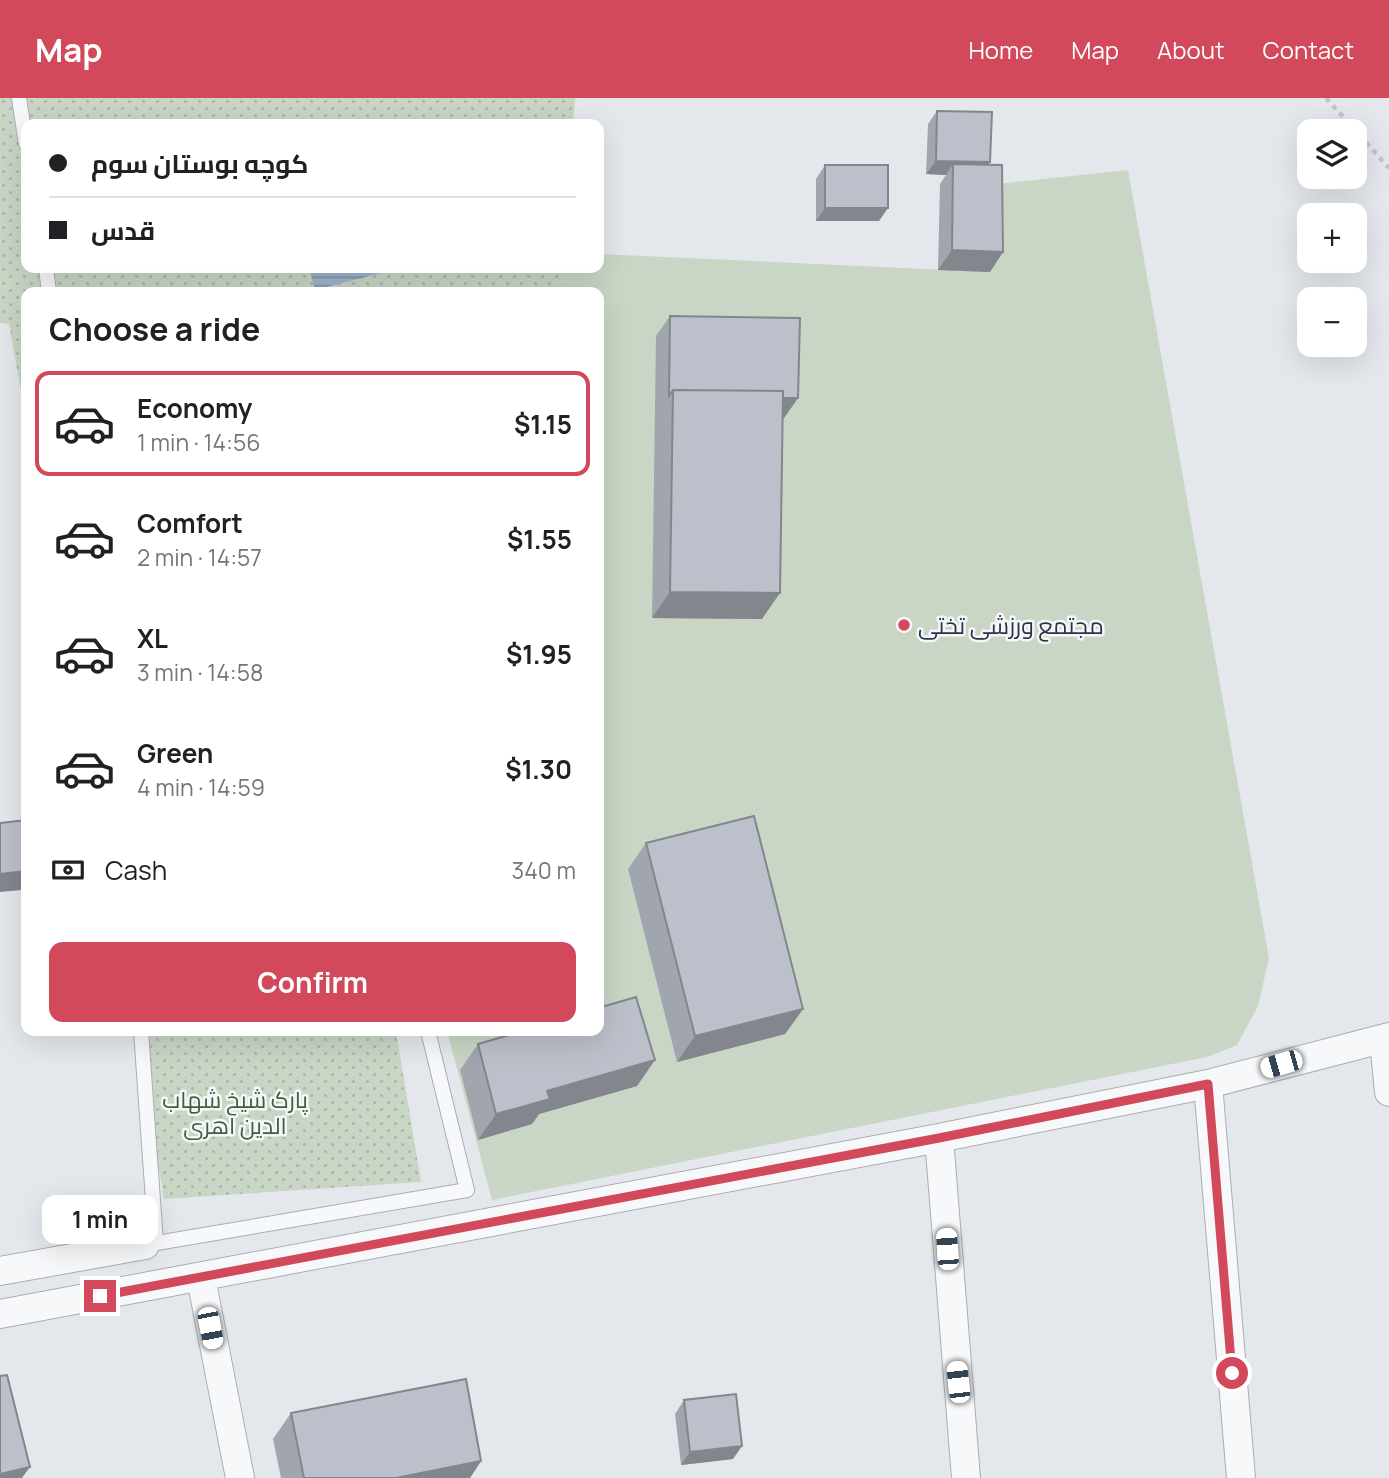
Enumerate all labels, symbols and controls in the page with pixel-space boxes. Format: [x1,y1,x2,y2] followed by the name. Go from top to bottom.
[35,27,103,72] text: Map
[968,33,1033,66] text: Home
[1071,33,1119,66] text: Map
[1157,33,1225,66] text: About
[1263,33,1354,66] text: Contact
[1297,119,1367,357] map controls
[1297,119,1367,189] button: layers
[91,145,308,181] text: کوچه بوستان سوم
[1297,203,1367,273] button: +
[91,212,155,248] text: قدس
[1297,287,1367,357] button: −
[49,307,260,351] text: Choose a ride
[137,390,252,426] text: Economy
[53,392,116,455] icon: car
[514,406,572,442] text: $1.15
[137,426,260,458] text: 1 min · 14:56
[137,505,243,541] text: Comfort
[53,507,116,570] icon: car
[507,521,572,557] text: $1.55
[137,541,262,573] text: 2 min · 14:57
[918,609,1104,642] place label: مجتمع ورزشی تختی
[896,617,912,633] marker: مجتمع ورزشی تختی
[137,620,168,656] text: XL
[53,622,116,685] icon: car
[506,636,572,672] text: $1.95
[137,656,263,688] text: 3 min · 14:58
[137,735,213,771] text: Green
[53,737,116,800] icon: car
[505,751,572,787] text: $1.30
[137,771,265,803] text: 4 min · 14:59
[49,851,87,889] icon: cash
[105,852,167,888] text: Cash
[512,854,576,886] text: 340 m
[49,942,576,1022] button: Confirm
[1258,1048,1305,1080] car
[162,1083,308,1141] park label: پارک شیخ شهاب الدین اهری
[42,1194,158,1244] callout: 1 min
[72,1203,128,1235] text: 1 min
[936,1227,959,1271] car
[84,1280,116,1312] route end
[196,1305,225,1351] car
[1216,1357,1248,1389] route start
[946,1360,971,1404] car

